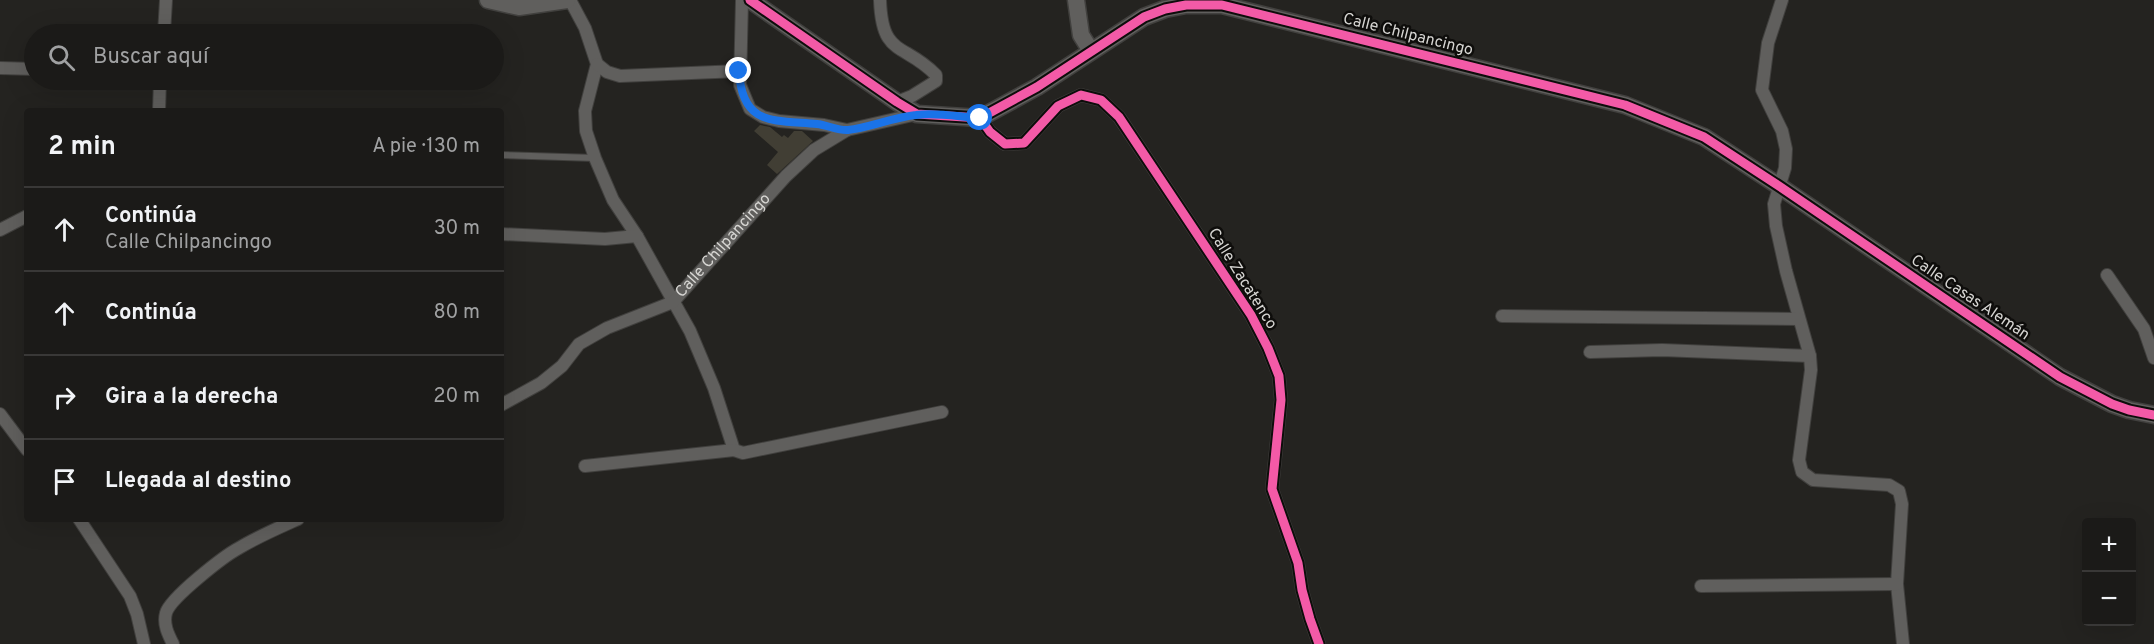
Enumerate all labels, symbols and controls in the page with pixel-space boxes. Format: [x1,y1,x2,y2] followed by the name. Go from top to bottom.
[1341,9,1475,61] street label: Calle Chilpancingo
[24,24,504,90] search box
[45,41,78,74] icon: search
[93,44,209,71] text: Buscar aquí
[725,57,751,83] route end
[966,104,992,130] route start
[48,131,116,164] text: 2 min
[372,134,480,160] text: A pie · 130 m
[671,189,775,302] street label: Calle Chilpancingo
[105,203,197,230] text: Continúa
[48,213,81,246] icon: ahead
[434,216,480,242] text: 30 m
[1203,225,1281,333] street label: Calle Zacatenco
[105,230,272,256] text: Calle Chilpancingo
[1907,251,2033,345] street label: Calle Casas Alemán
[48,297,81,330] icon: ahead
[105,300,197,327] text: Continúa
[434,300,480,326] text: 80 m
[48,381,81,414] icon: right
[105,384,278,411] text: Gira a la derecha
[433,384,480,410] text: 20 m
[48,465,81,498] icon: arrive
[105,468,291,495] text: Llegada al destino
[2082,518,2136,626] map controls
[2082,518,2136,572] button: +
[2082,572,2136,626] button: −

